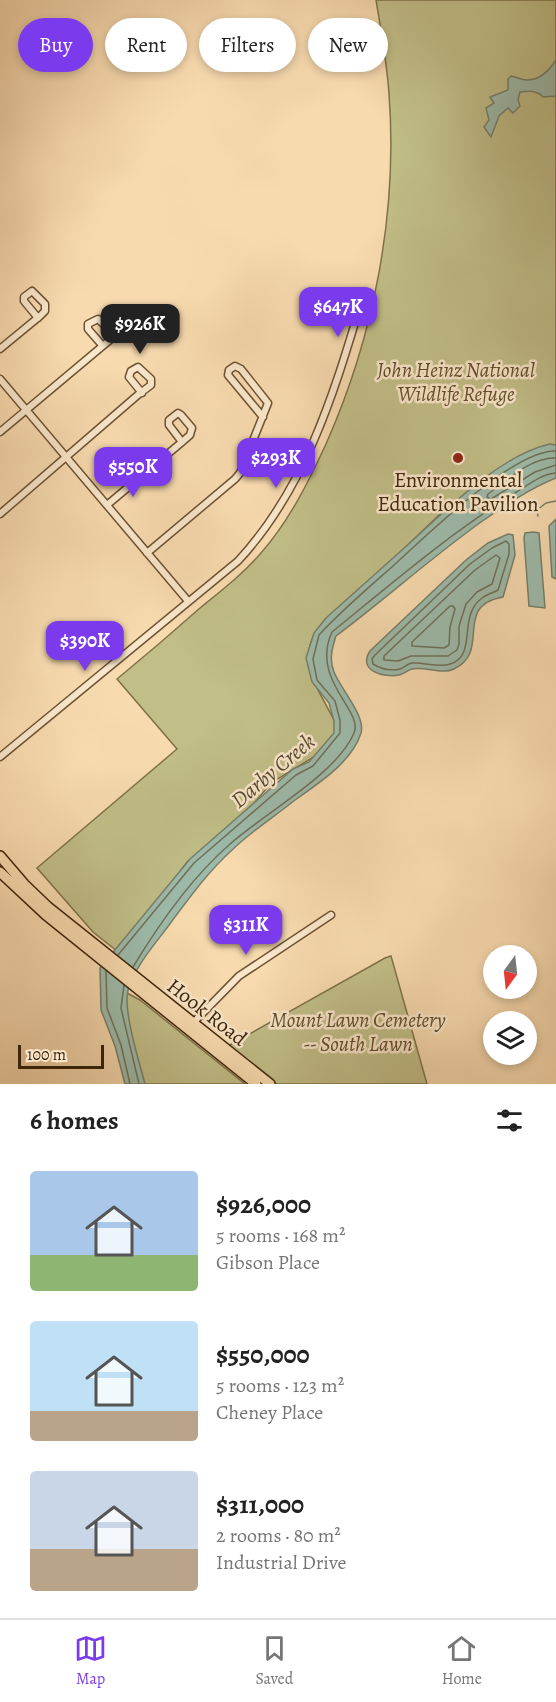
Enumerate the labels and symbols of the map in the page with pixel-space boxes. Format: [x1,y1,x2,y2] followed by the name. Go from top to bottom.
[296,287,380,338] pin: $647K
[98,304,182,355] pin: $926K
[376,356,536,408] park label: John Heinz National Wildlife Refuge
[234,438,318,489] pin: $293K
[91,447,175,498] pin: $550K
[451,451,465,465] marker: Environmental Education Pavilion
[378,466,538,518] place label: Environmental Education Pavilion
[43,621,127,672] pin: $390K
[225,727,322,815] water label: Darby Creek
[204,905,288,956] pin: $311K
[483,945,537,999] north arrow
[161,972,253,1053] street label: Hook Road
[270,1006,446,1058] park label: Mount Lawn Cemetery -- South Lawn
[18,1042,104,1070] scale bar

